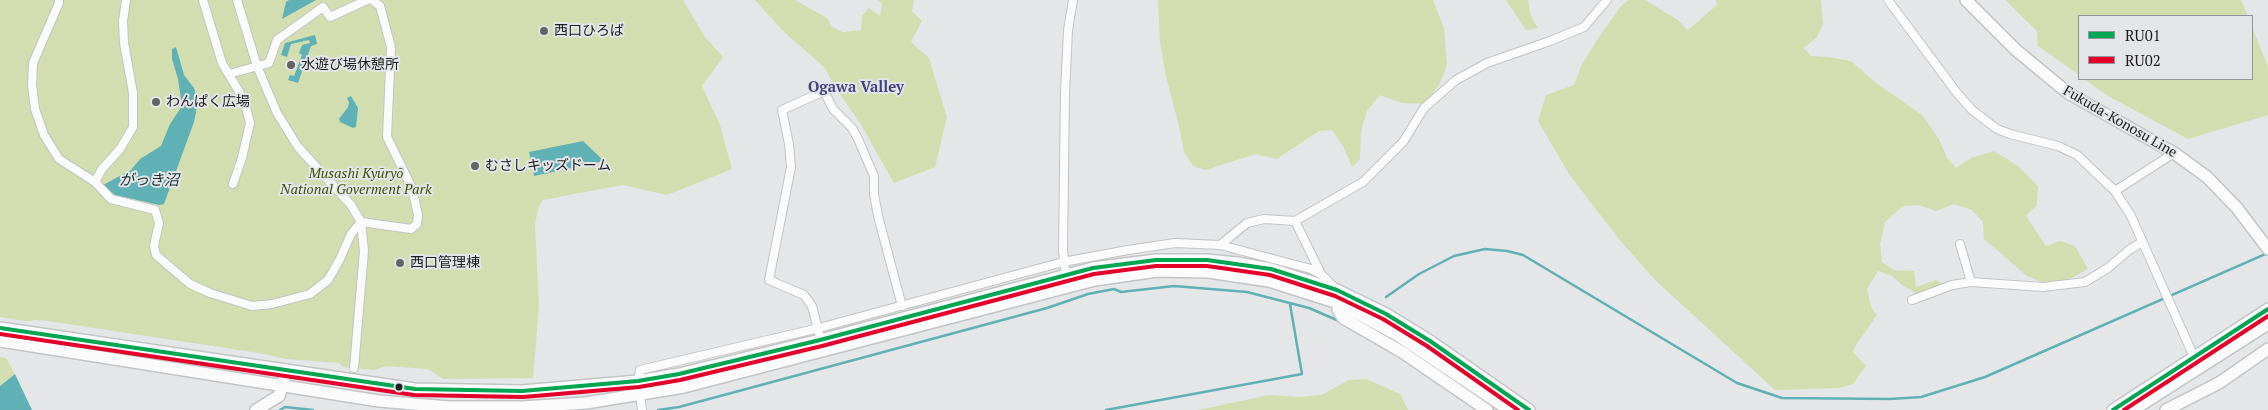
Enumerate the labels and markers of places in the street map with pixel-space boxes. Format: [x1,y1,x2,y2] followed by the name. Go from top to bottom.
[554,23,624,39] place label: 西口ひろば
[538,25,550,37] marker: 西口ひろば
[301,57,399,73] place label: 水遊び場休憩所
[285,59,297,71] marker: 水遊び場休憩所
[166,94,250,110] place label: わんぱく広場
[150,96,162,108] marker: わんぱく広場
[485,158,611,174] place label: むさしキッズドーム
[469,160,481,172] marker: むさしキッズドーム
[410,255,480,271] place label: 西口管理棟
[394,257,406,269] marker: 西口管理棟
[394,382,404,392] unlabelled marker

